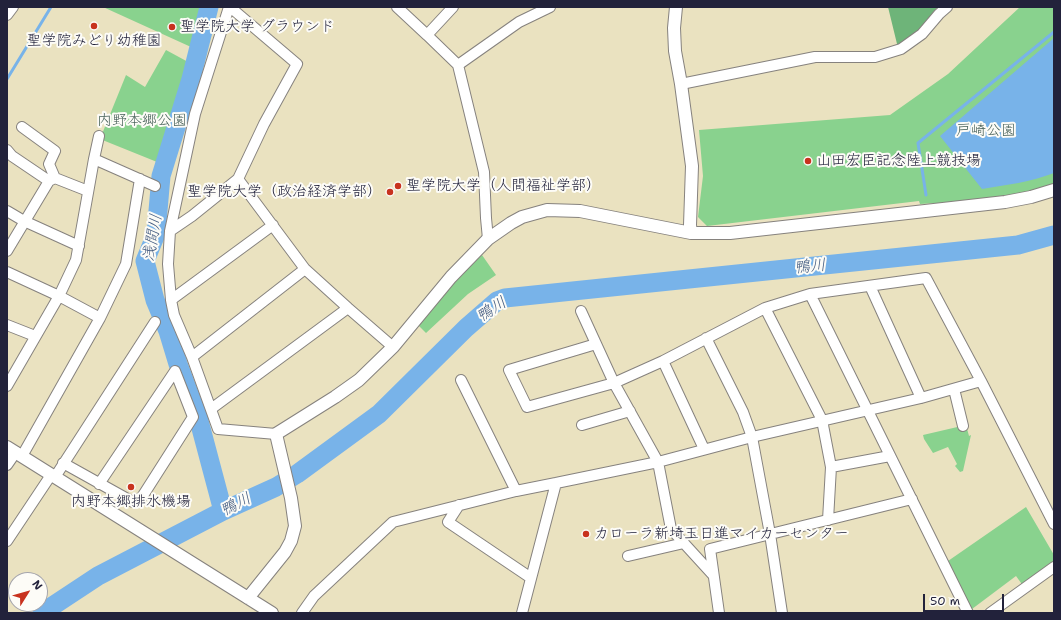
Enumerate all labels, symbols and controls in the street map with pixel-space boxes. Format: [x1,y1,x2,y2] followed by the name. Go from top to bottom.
[180,18,335,36] place label: 聖学院大学 グラウンド
[89,21,99,31] marker: 聖学院みどり幼稚園
[167,22,177,32] marker: 聖学院大学 グラウンド
[27,32,161,50] place label: 聖学院みどり幼稚園
[97,112,187,130] park label: 内野本郷公園
[956,122,1016,140] park label: 戸崎公園
[816,152,981,170] place label: 山田宏臣記念陸上競技場
[803,156,813,166] marker: 山田宏臣記念陸上競技場
[406,177,601,195] place label: 聖学院大学（人間福祉学部）
[393,181,403,191] marker: 聖学院大学（人間福祉学部）
[187,183,382,201] place label: 聖学院大学（政治経済学部）
[385,187,395,197] marker: 聖学院大学（政治経済学部）
[139,213,167,263] water label: 浅間川
[793,256,827,278] water label: 鴨川
[473,293,511,327] water label: 鴨川
[126,482,136,492] marker: 内野本郷排水機場
[217,489,255,521] water label: 鴨川
[71,493,191,511] place label: 内野本郷排水機場
[594,525,849,543] place label: カローラ新埼玉日進マイカーセンター
[581,529,591,539] marker: カローラ新埼玉日進マイカーセンター
[8,572,48,612] north arrow
[29,577,46,593] text: N
[925,586,1006,612] scale bar
[930,593,960,609] text: 50 m

